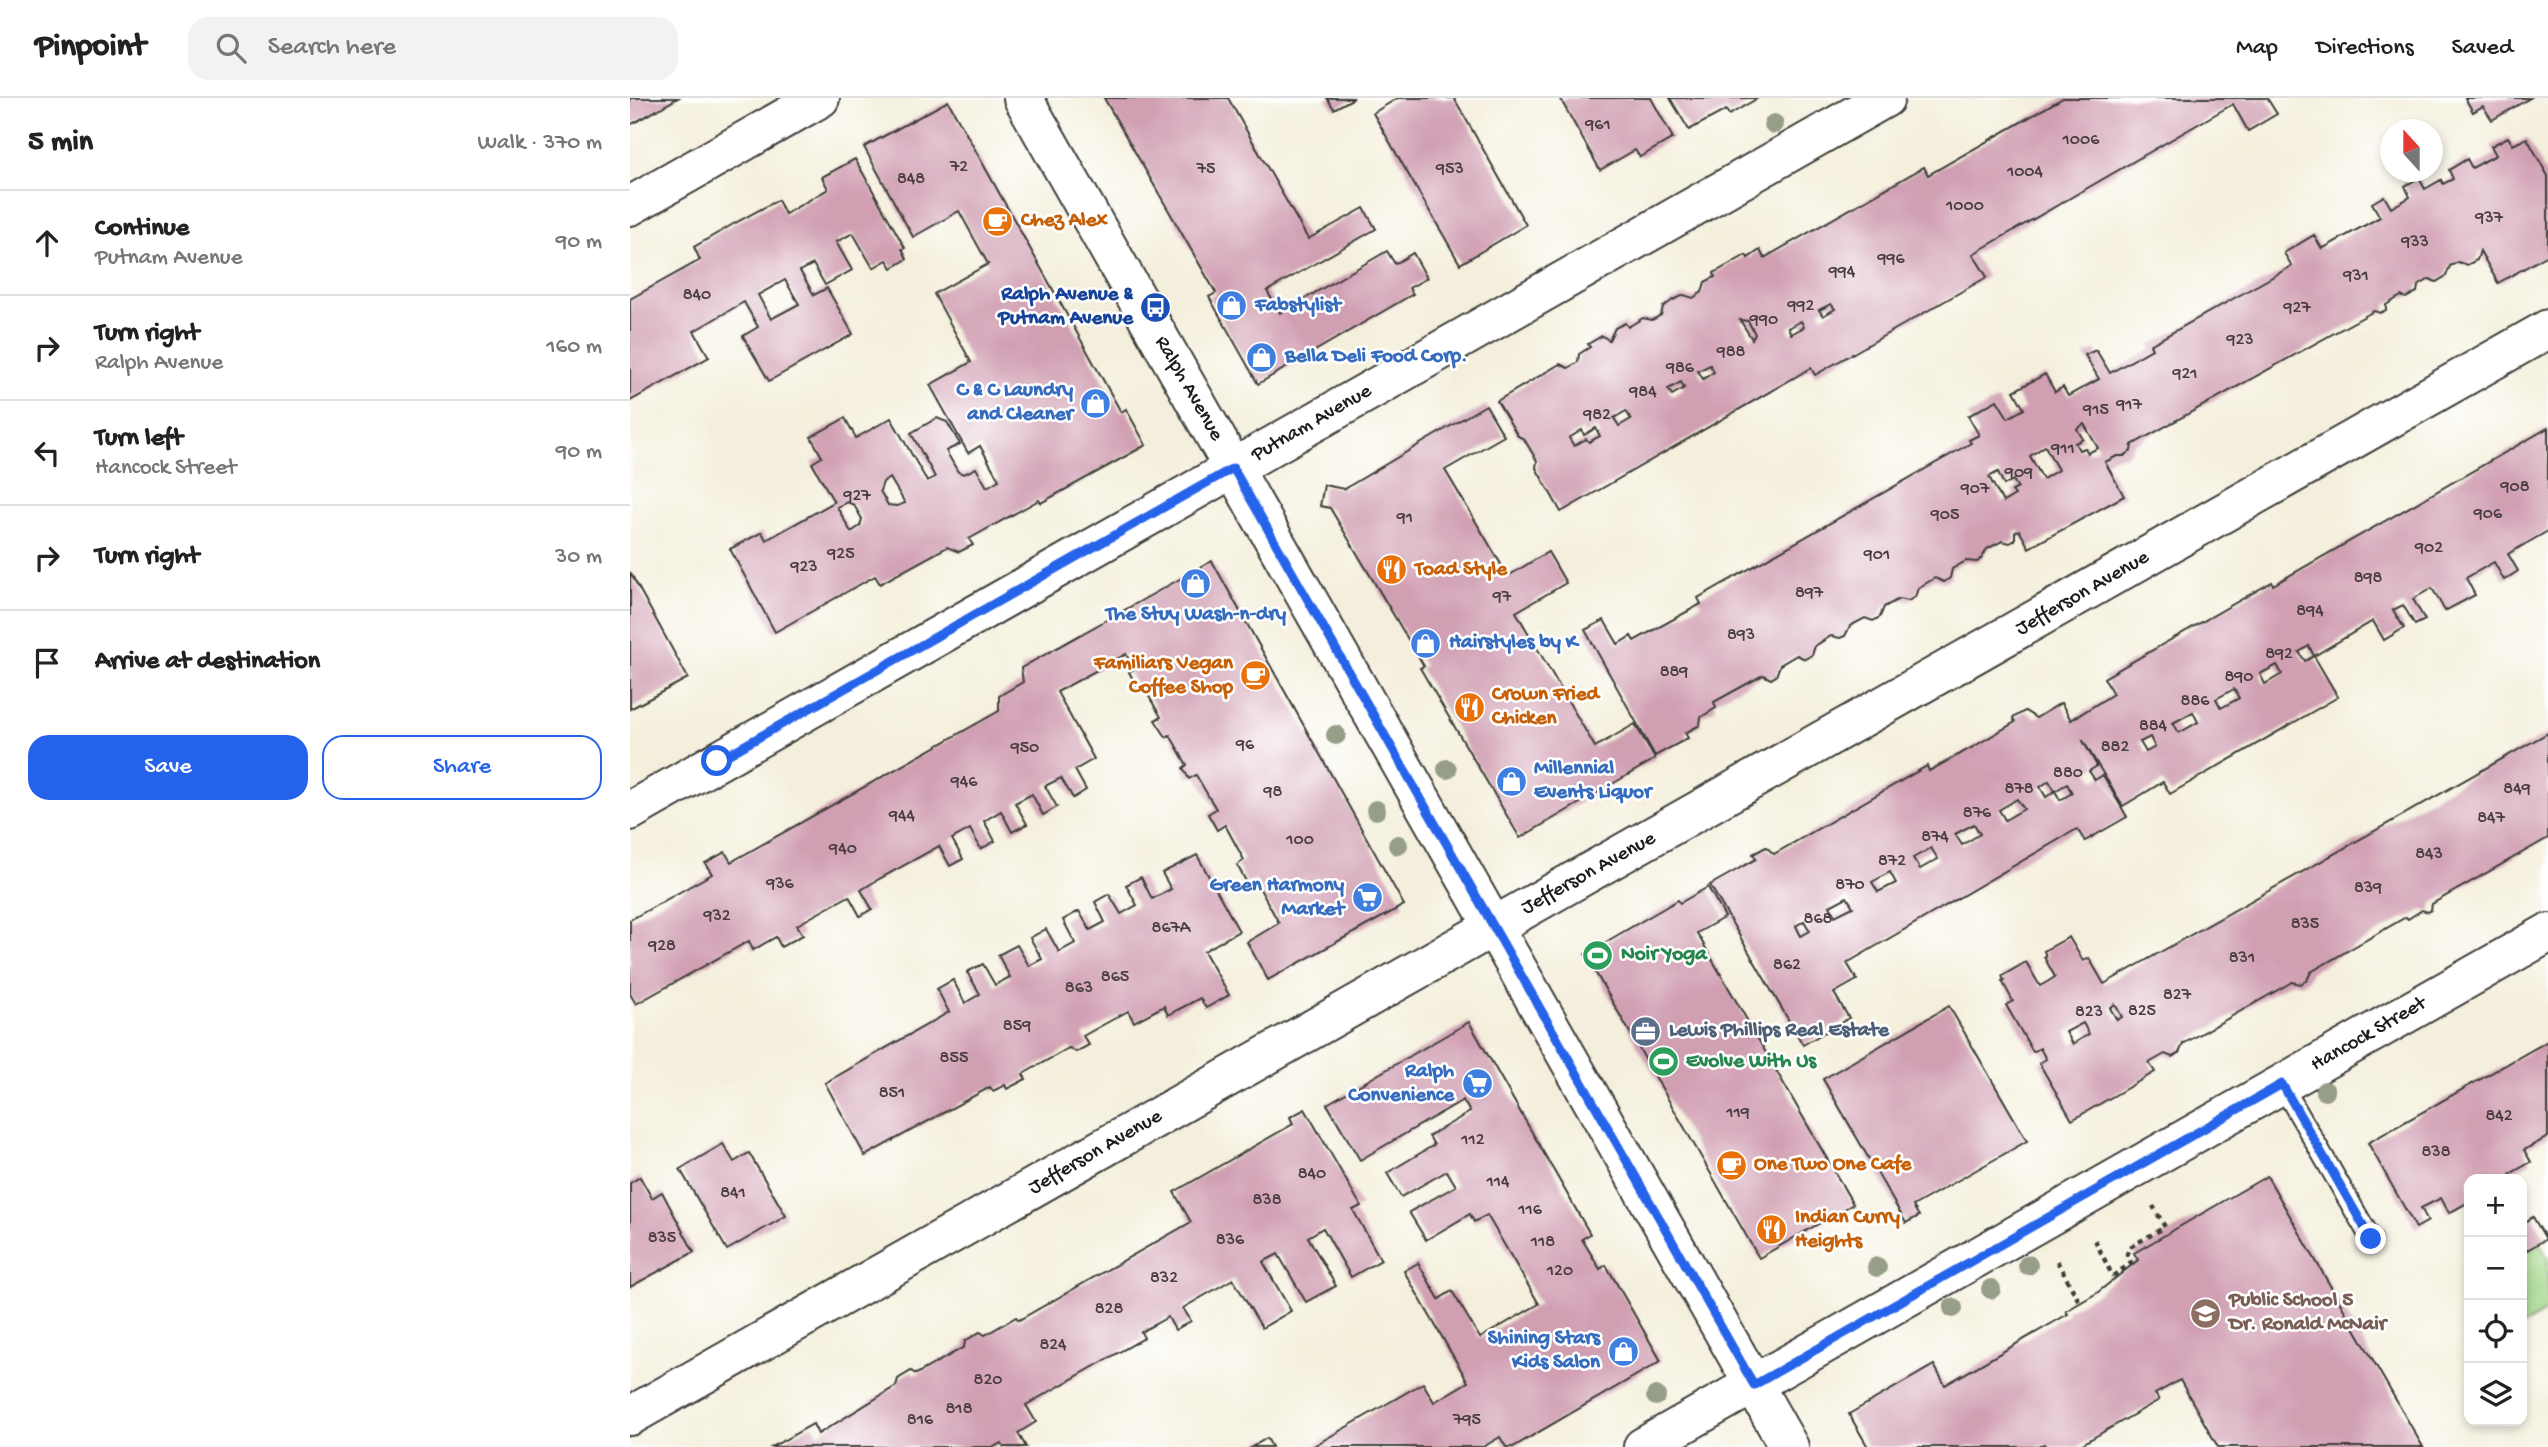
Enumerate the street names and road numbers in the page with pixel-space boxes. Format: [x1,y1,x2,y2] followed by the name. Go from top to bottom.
[1148,332,1229,447] street label: Ralph Avenue
[1247,379,1378,469] street label: Putnam Avenue
[2012,545,2155,642] street label: Jefferson Avenue
[1517,826,1662,921] street label: Jefferson Avenue
[2307,991,2433,1078] street label: Hancock Street
[1025,1104,1168,1201] street label: Jefferson Avenue

